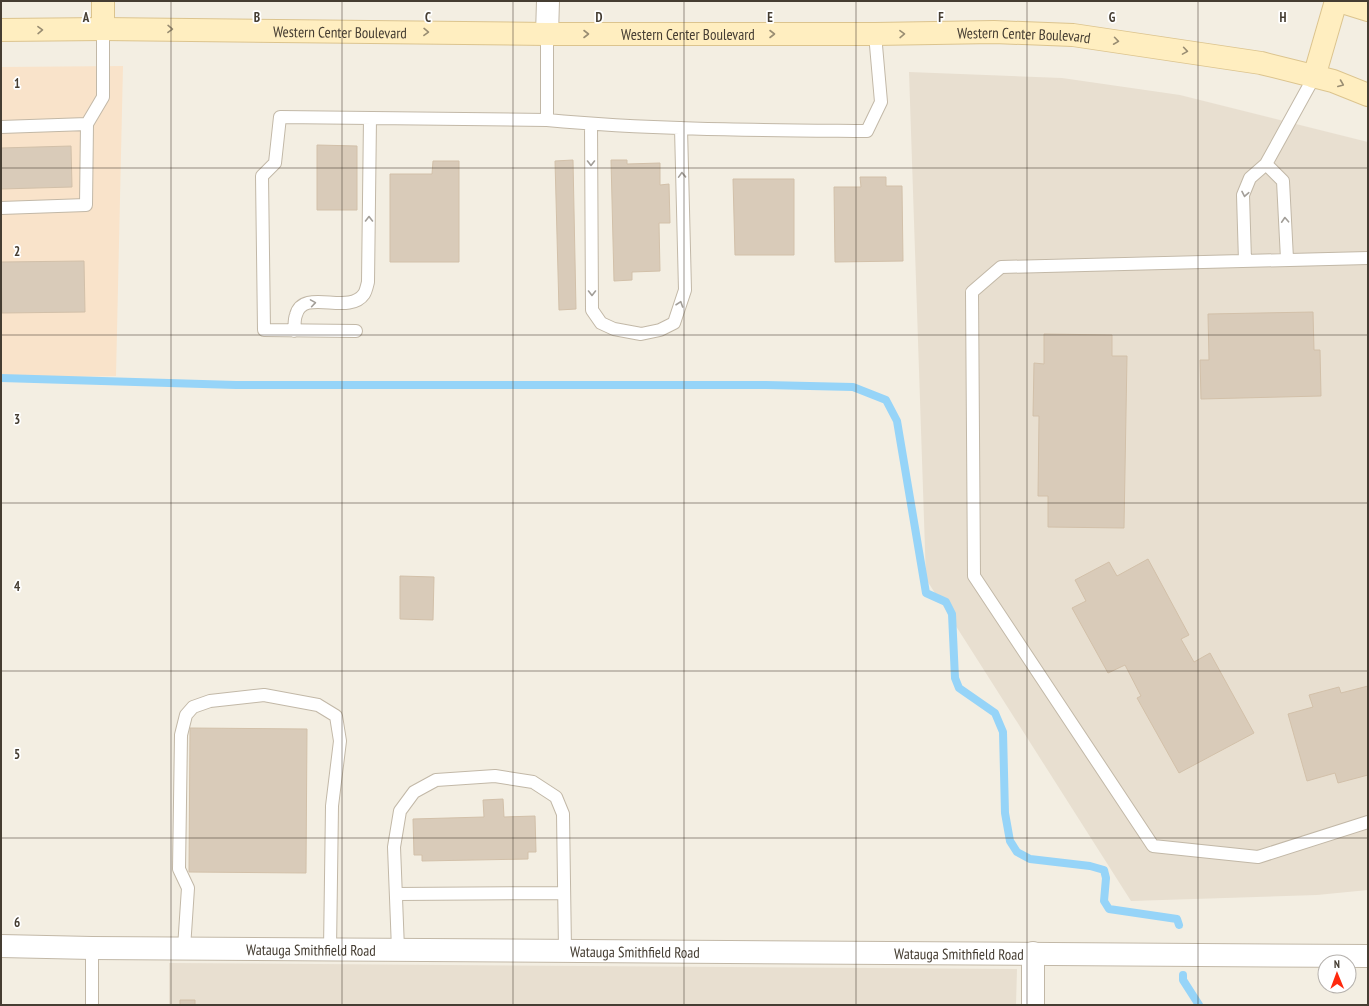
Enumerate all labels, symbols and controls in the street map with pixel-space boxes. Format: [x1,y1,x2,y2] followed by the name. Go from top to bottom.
[82,9,90,26] text: A
[254,9,260,26] text: B
[425,9,431,26] text: C
[596,9,603,26] text: D
[767,9,773,26] text: E
[938,9,944,26] text: F
[1109,9,1116,26] text: G
[1280,9,1287,26] text: H
[273,21,407,42] street label: Western Center Boulevard
[957,22,1092,47] street label: Western Center Boulevard
[167,25,173,33] one-way arrow
[621,25,755,44] street label: Western Center Boulevard
[37,26,43,34] one-way arrow
[423,28,429,37] one-way arrow
[899,29,905,38] one-way arrow
[583,30,589,38] one-way arrow
[769,30,775,38] one-way arrow
[1113,36,1119,45] one-way arrow
[1182,46,1188,55] one-way arrow
[14,75,20,92] text: 1
[1338,80,1345,88] one-way arrow
[587,160,595,166] one-way arrow
[678,172,686,178] one-way arrow
[1241,191,1249,197] one-way arrow
[365,216,373,222] one-way arrow
[1281,217,1290,223] one-way arrow
[14,243,20,260] text: 2
[588,290,596,296] one-way arrow
[310,299,317,308] one-way arrow
[676,300,684,307] one-way arrow
[14,411,20,428] text: 3
[14,578,21,595] text: 4
[14,746,20,763] text: 5
[14,914,20,931] text: 6
[246,939,376,959] street label: Watauga Smithfield Road
[570,941,700,961] street label: Watauga Smithfield Road
[894,944,1024,963] street label: Watauga Smithfield Road
[1317,954,1357,994] north arrow
[1334,957,1340,971] text: N

